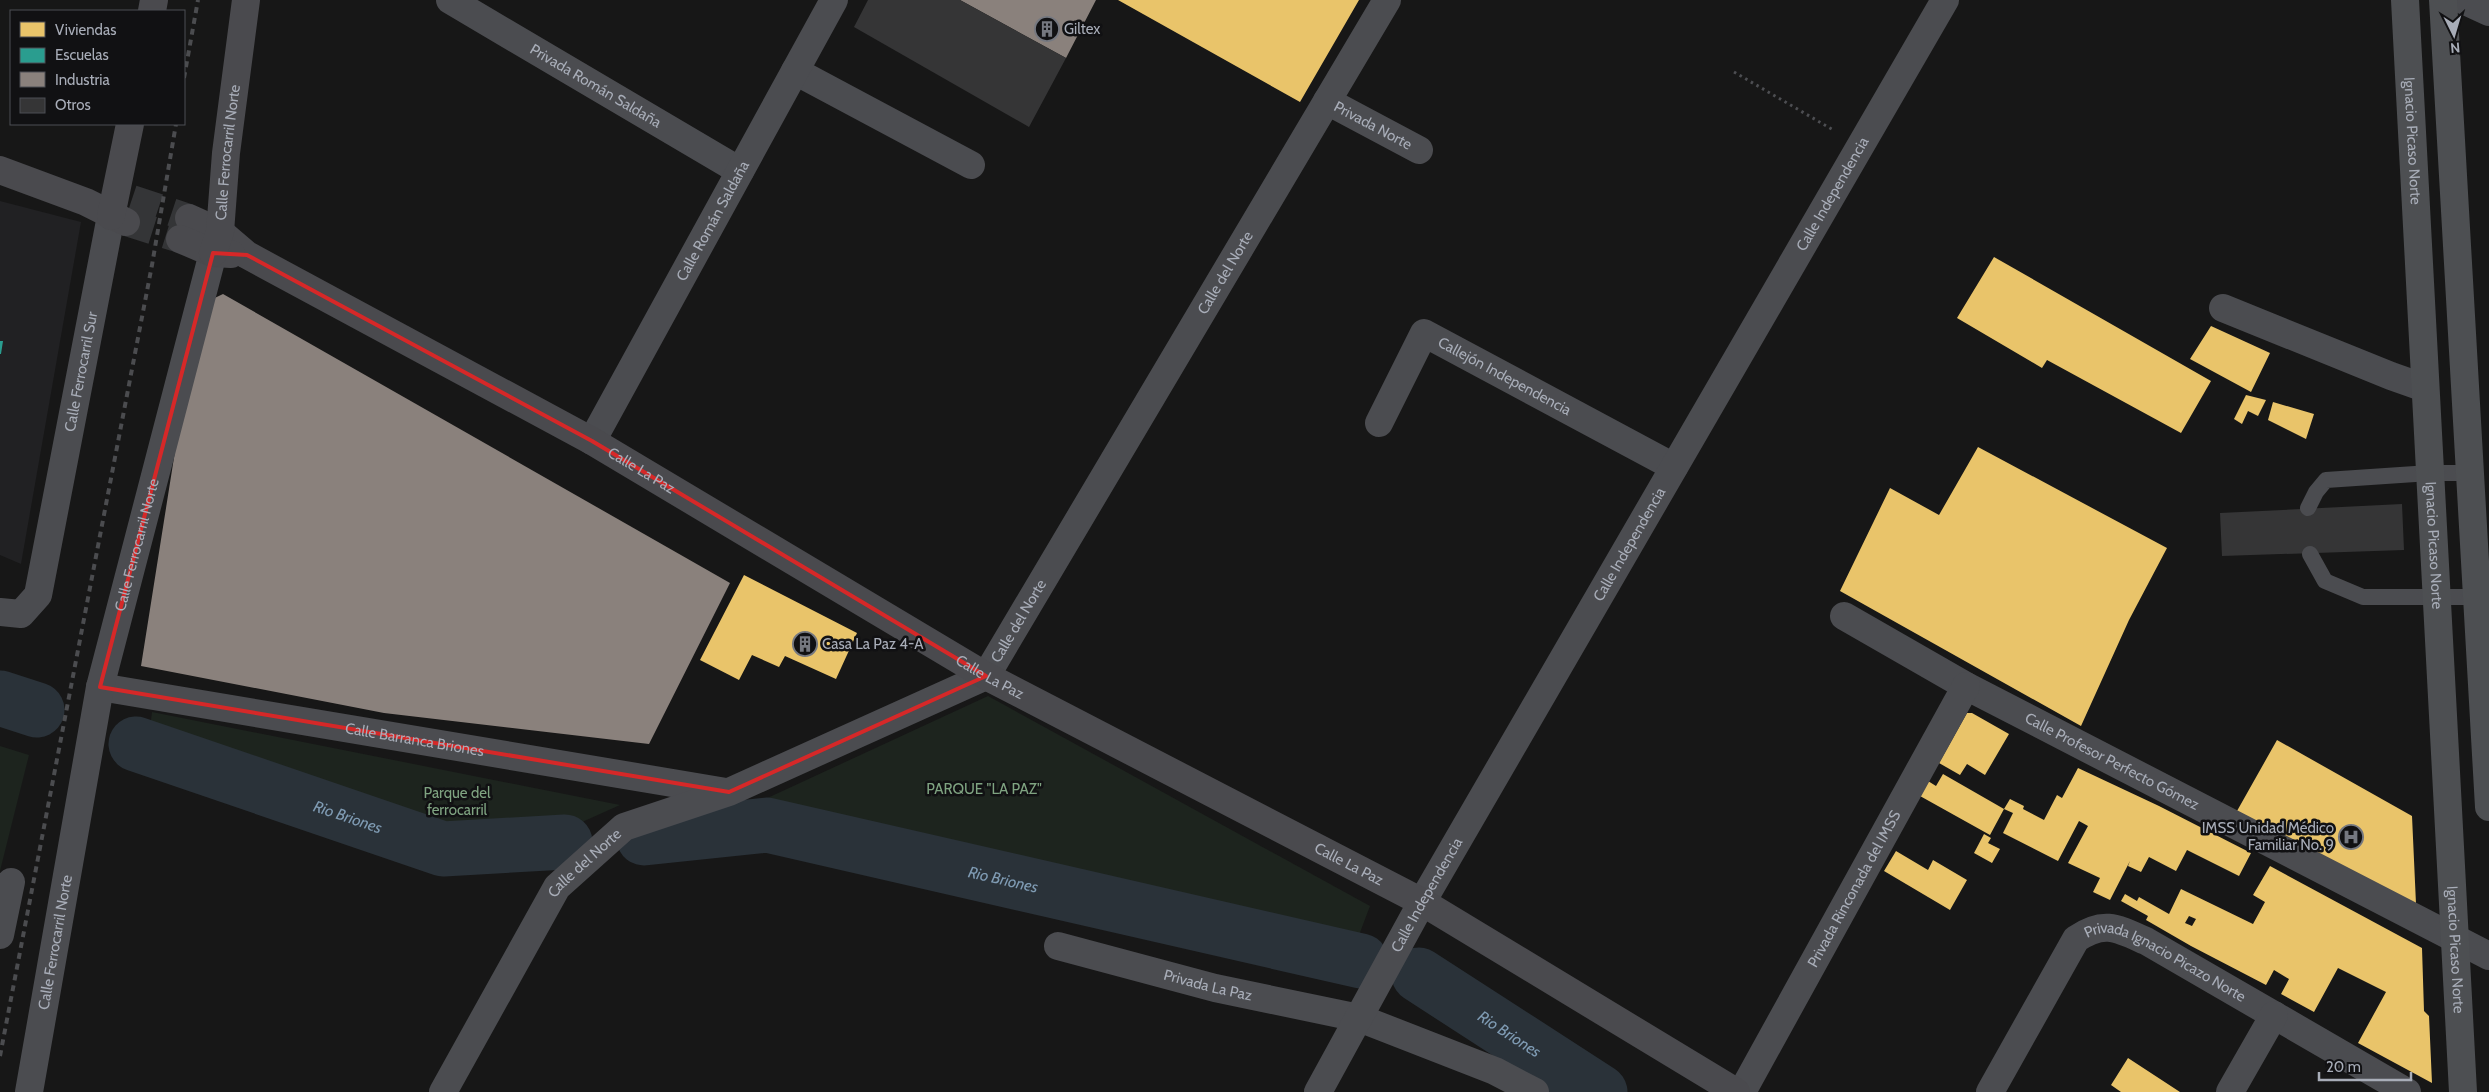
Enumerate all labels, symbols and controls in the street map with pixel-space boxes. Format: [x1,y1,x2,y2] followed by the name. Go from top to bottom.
[10,10,185,125] legend
[2429,10,2479,60] north arrow
[1034,16,1060,42] building icon: Giltex
[1064,20,1100,38] place label: Giltex
[55,21,116,39] text: Viviendas
[2449,39,2461,57] text: N
[527,40,665,132] street label: Privada Román Saldaña
[55,46,109,64] text: Escuelas
[55,71,110,89] text: Industria
[2400,76,2425,205] street label: Ignacio Picaso Norte
[212,83,244,221] street label: Calle Ferrocarril Norte
[55,96,91,114] text: Otros
[1331,97,1415,154] street label: Privada Norte
[1792,133,1873,254] street label: Calle Independencia
[673,157,753,284] street label: Calle Román Saldaña
[1194,228,1257,318] street label: Calle del Norte
[61,310,101,433] street label: Calle Ferrocarril Sur
[1435,333,1575,420] street label: Callejón Independencia
[605,443,678,498] street label: Calle La Paz
[111,476,163,613] street label: Calle Ferrocarril Norte
[2422,481,2446,610] street label: Ignacio Picaso Norte
[1589,484,1670,605] street label: Calle Independencia
[987,576,1050,666] street label: Calle del Norte
[792,631,818,657] building icon: Casa La Paz 4-A
[822,635,924,653] place label: Casa La Paz 4-A
[952,651,1027,703] street label: Calle La Paz
[2022,709,2202,814] street label: Calle Profesor Perfecto Gómez
[344,719,485,760] street label: Calle Barranca Briones
[926,780,1042,798] park label: PARQUE "LA PAZ"
[424,784,491,819] park label: Parque del ferrocarril
[311,796,385,837] water label: Rio Briones
[1804,807,1905,970] street label: Privada Rinconada del IMSS
[2202,819,2334,854] place label: IMSS Unidad Médico Familiar No. 9
[2338,824,2364,850] hospital icon: IMSS Unidad Médico Familiar No. 9
[544,825,625,900] street label: Calle del Norte
[1387,834,1467,955] street label: Calle Independencia
[1311,839,1387,889] street label: Calle La Paz
[966,862,1040,896] water label: Rio Briones
[35,873,76,1011] street label: Calle Ferrocarril Norte
[2443,885,2468,1014] street label: Ignacio Picaso Norte
[2081,919,2249,1006] street label: Privada Ignacio Picazo Norte
[1162,966,1254,1005] street label: Privada La Paz
[1475,1006,1545,1061] water label: Rio Briones
[2319,1050,2412,1082] scale bar
[2326,1058,2361,1076] text: 20 m

